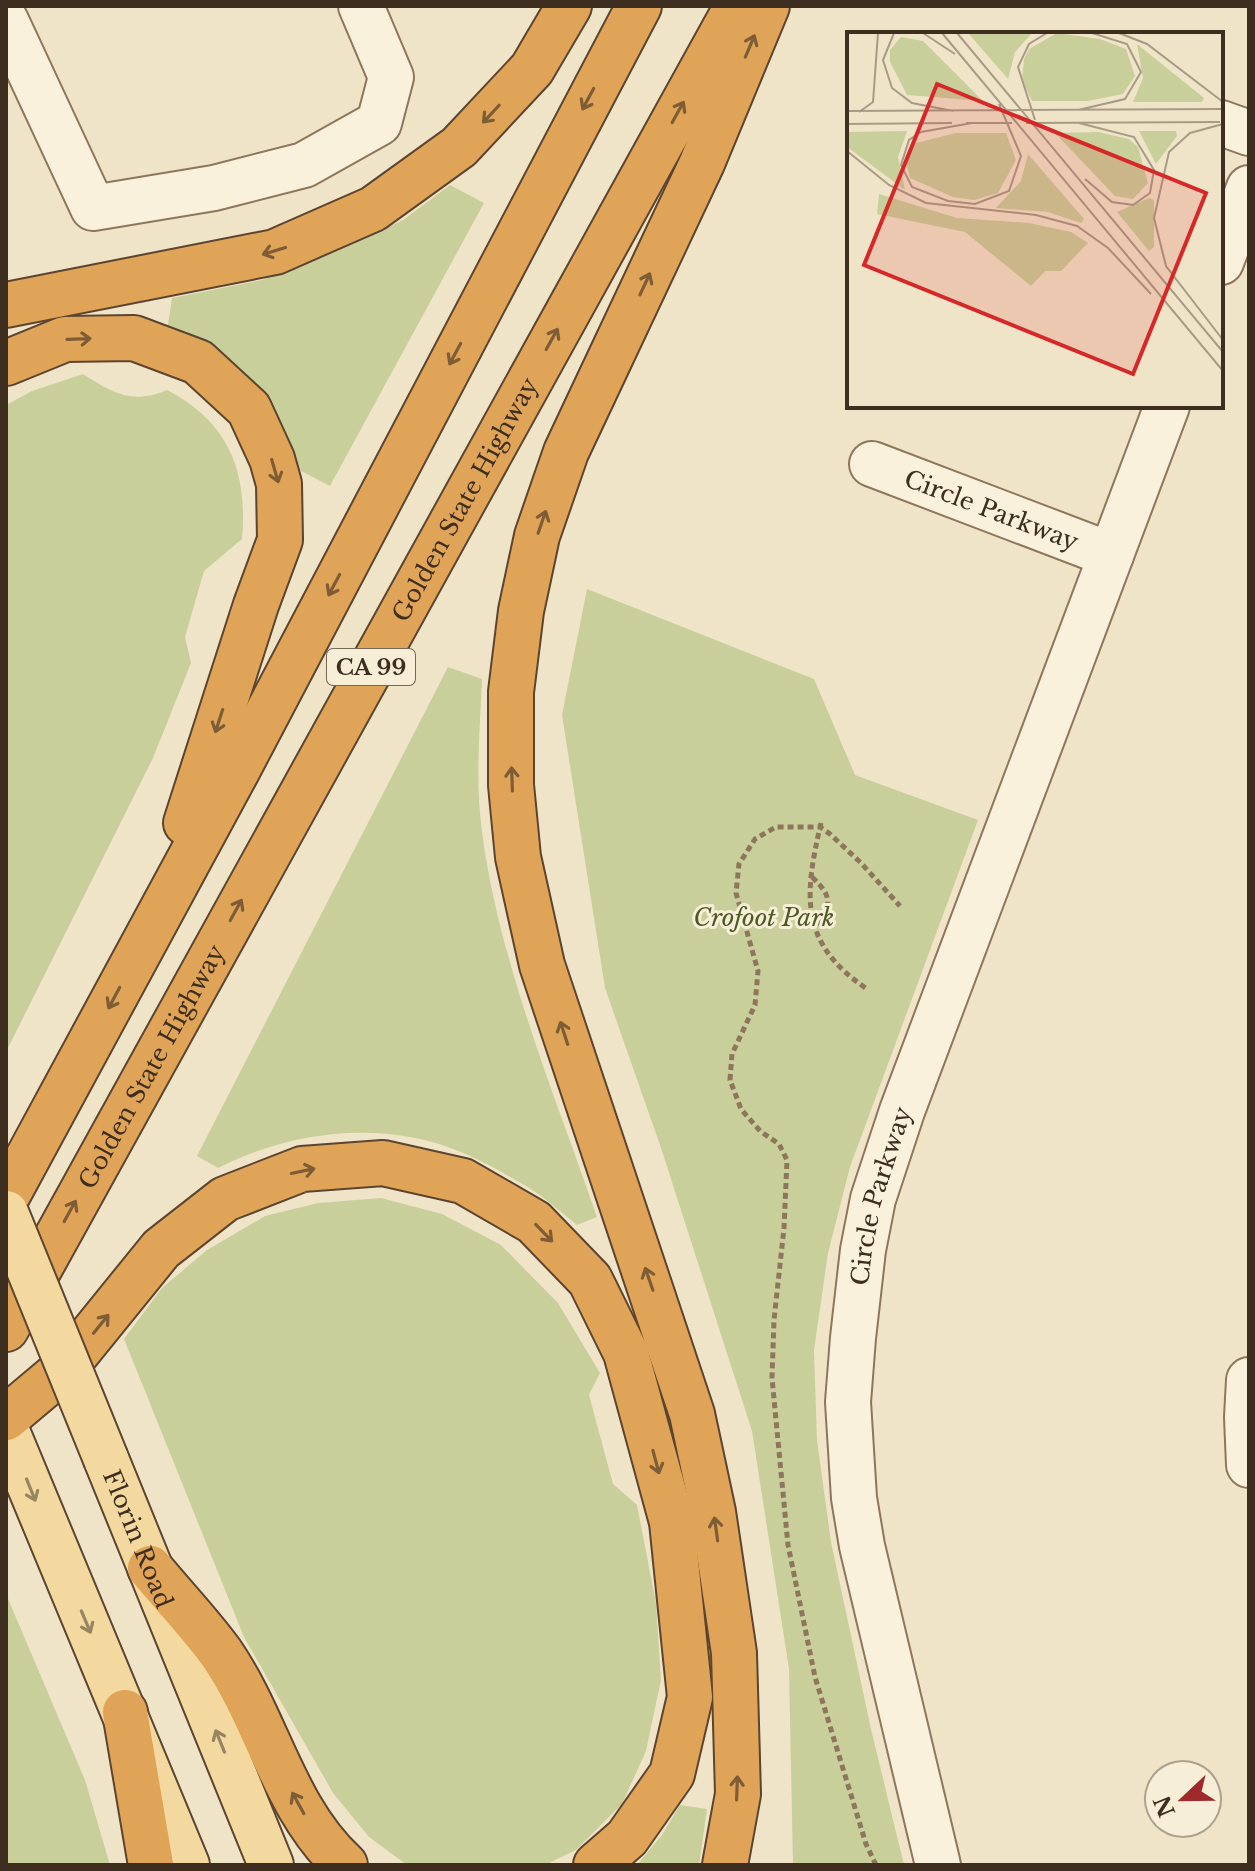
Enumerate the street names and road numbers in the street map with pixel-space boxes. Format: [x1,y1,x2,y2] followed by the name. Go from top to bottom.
[385,372,544,626] street label: Golden State Highway
[900,463,1083,556] street label: Circle Parkway
[327,649,415,685] road number: CA 99
[72,939,230,1194] street label: Golden State Highway
[845,1102,917,1287] street label: Circle Parkway
[97,1465,179,1612] street label: Florin Road

